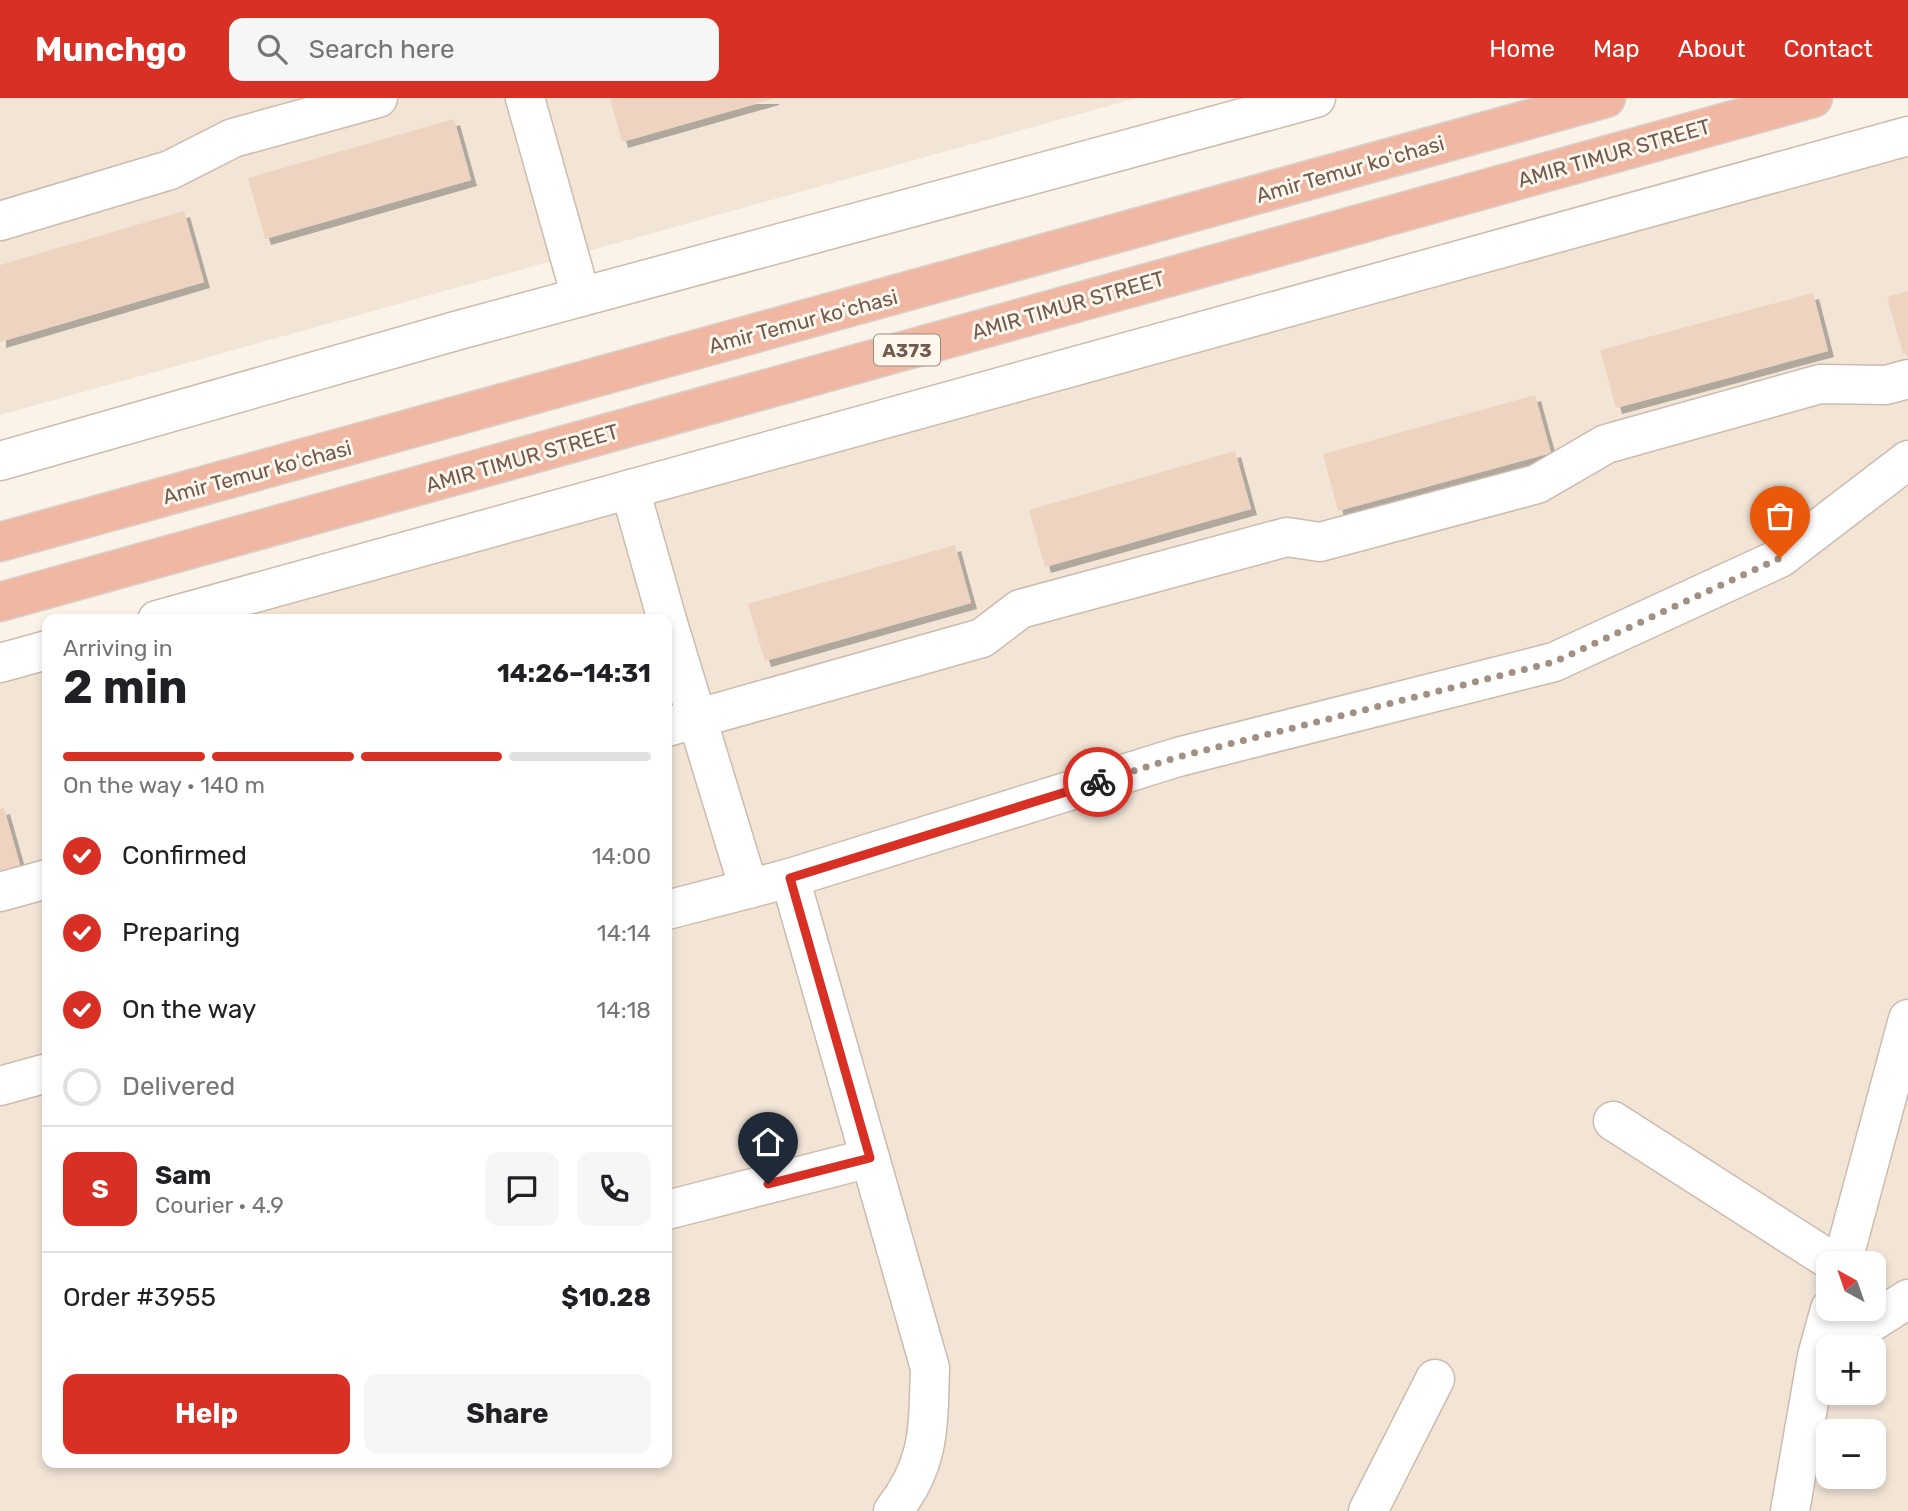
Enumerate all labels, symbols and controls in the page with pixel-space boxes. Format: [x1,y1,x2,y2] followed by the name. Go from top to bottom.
[229,18,719,81] search box
[35,30,187,69] text: Munchgo
[253,30,291,68] icon: search
[309,34,455,65] text: Search here
[1489,35,1555,63] text: Home
[1593,35,1640,63] text: Map
[1678,35,1746,63] text: About
[1784,35,1873,63] text: Contact
[1515,113,1713,193] street label: AMIR TIMUR STREET
[1253,130,1447,208] street label: Amir Temur koʻchasi
[969,265,1167,345] street label: AMIR TIMUR STREET
[706,284,900,358] street label: Amir Temur koʻchasi
[874,334,940,366] road number: A373
[423,418,621,498] street label: AMIR TIMUR STREET
[160,435,354,509] street label: Amir Temur koʻchasi
[1750,486,1810,558] pin
[1761,497,1799,535] icon: bag
[63,634,173,662] text: Arriving in
[497,658,651,689] text: 14:26–14:31
[63,660,188,715] text: 2 min
[1063,747,1133,817] courier
[1079,763,1117,801] icon: bike
[63,771,265,799] text: On the way · 140 m
[63,837,101,875] icon: check
[122,840,247,871] text: Confirmed
[592,842,651,870] text: 14:00
[63,914,101,952] icon: check
[122,917,240,948] text: Preparing
[597,919,651,947] text: 14:14
[63,991,101,1029] icon: check
[122,994,256,1025] text: On the way
[597,996,651,1024] text: 14:18
[122,1071,235,1102] text: Delivered
[738,1112,798,1184] pin
[749,1123,787,1161] icon: home
[485,1152,559,1226] button: chat
[577,1152,651,1226] button: phone
[155,1160,211,1191] text: Sam
[91,1174,109,1205] text: S
[155,1191,284,1219] text: Courier · 4.9
[1816,1251,1886,1321] north arrow
[1816,1251,1886,1489] map controls
[63,1282,216,1313] text: Order #3955
[561,1282,651,1313] text: $10.28
[1816,1335,1886,1405] button: +
[63,1374,350,1454] button: Help
[364,1374,651,1454] button: Share
[1816,1419,1886,1489] button: −

